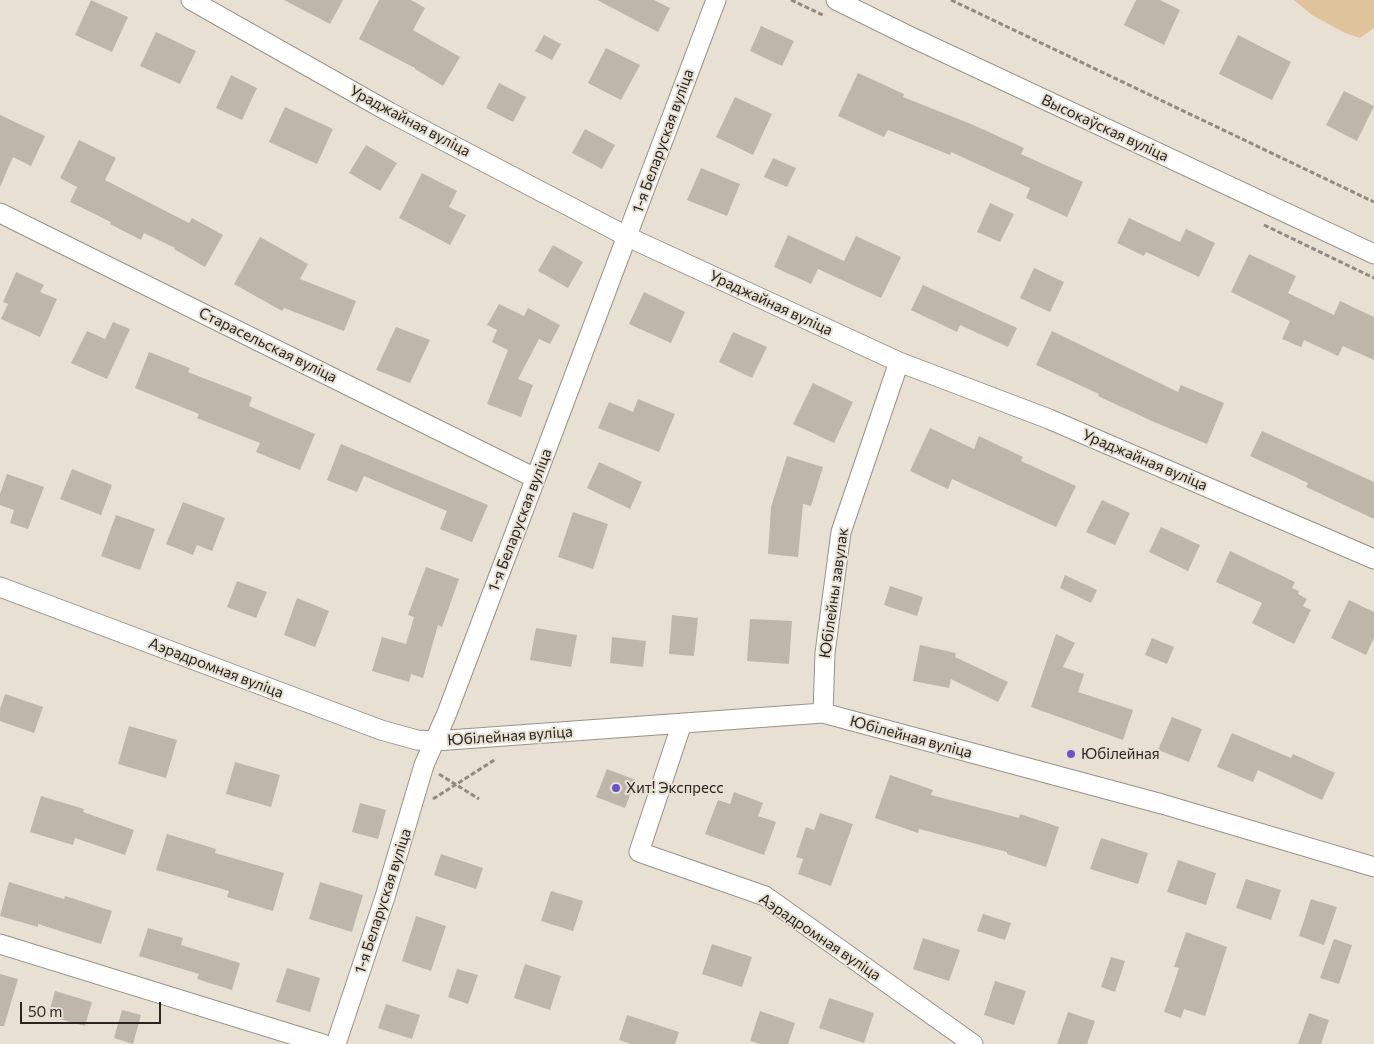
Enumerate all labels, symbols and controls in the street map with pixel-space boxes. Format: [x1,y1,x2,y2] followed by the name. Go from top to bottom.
[629,67,697,215] street label: 1-я Беларуская вуліца
[347,82,473,160] street label: Ураджайная вуліца
[1039,91,1171,165] street label: Высокаўская вуліца
[706,267,836,339] street label: Ураджайная вуліца
[196,304,340,386] street label: Старасельская вуліца
[1080,426,1210,494] street label: Ураджайная вуліца
[484,446,556,594] street label: 1-я Беларуская вуліца
[816,527,852,659] street label: Юбілейны завулак
[146,634,286,702] street label: Аэрадромная вуліца
[848,712,974,762] street label: Юбілейная вуліца
[447,723,573,749] street label: Юбілейная вуліца
[1081,745,1160,763] place label: Юбілейная
[1065,748,1077,760] marker: Юбілейная
[626,779,724,797] place label: Хит! Экспресс
[610,782,622,794] marker: Хит! Экспресс
[351,826,415,976] street label: 1-я Беларуская вуліца
[756,890,884,984] street label: Аэрадромная вуліца
[22,992,164,1024] scale bar
[28,1002,62,1020] text: 50 m

